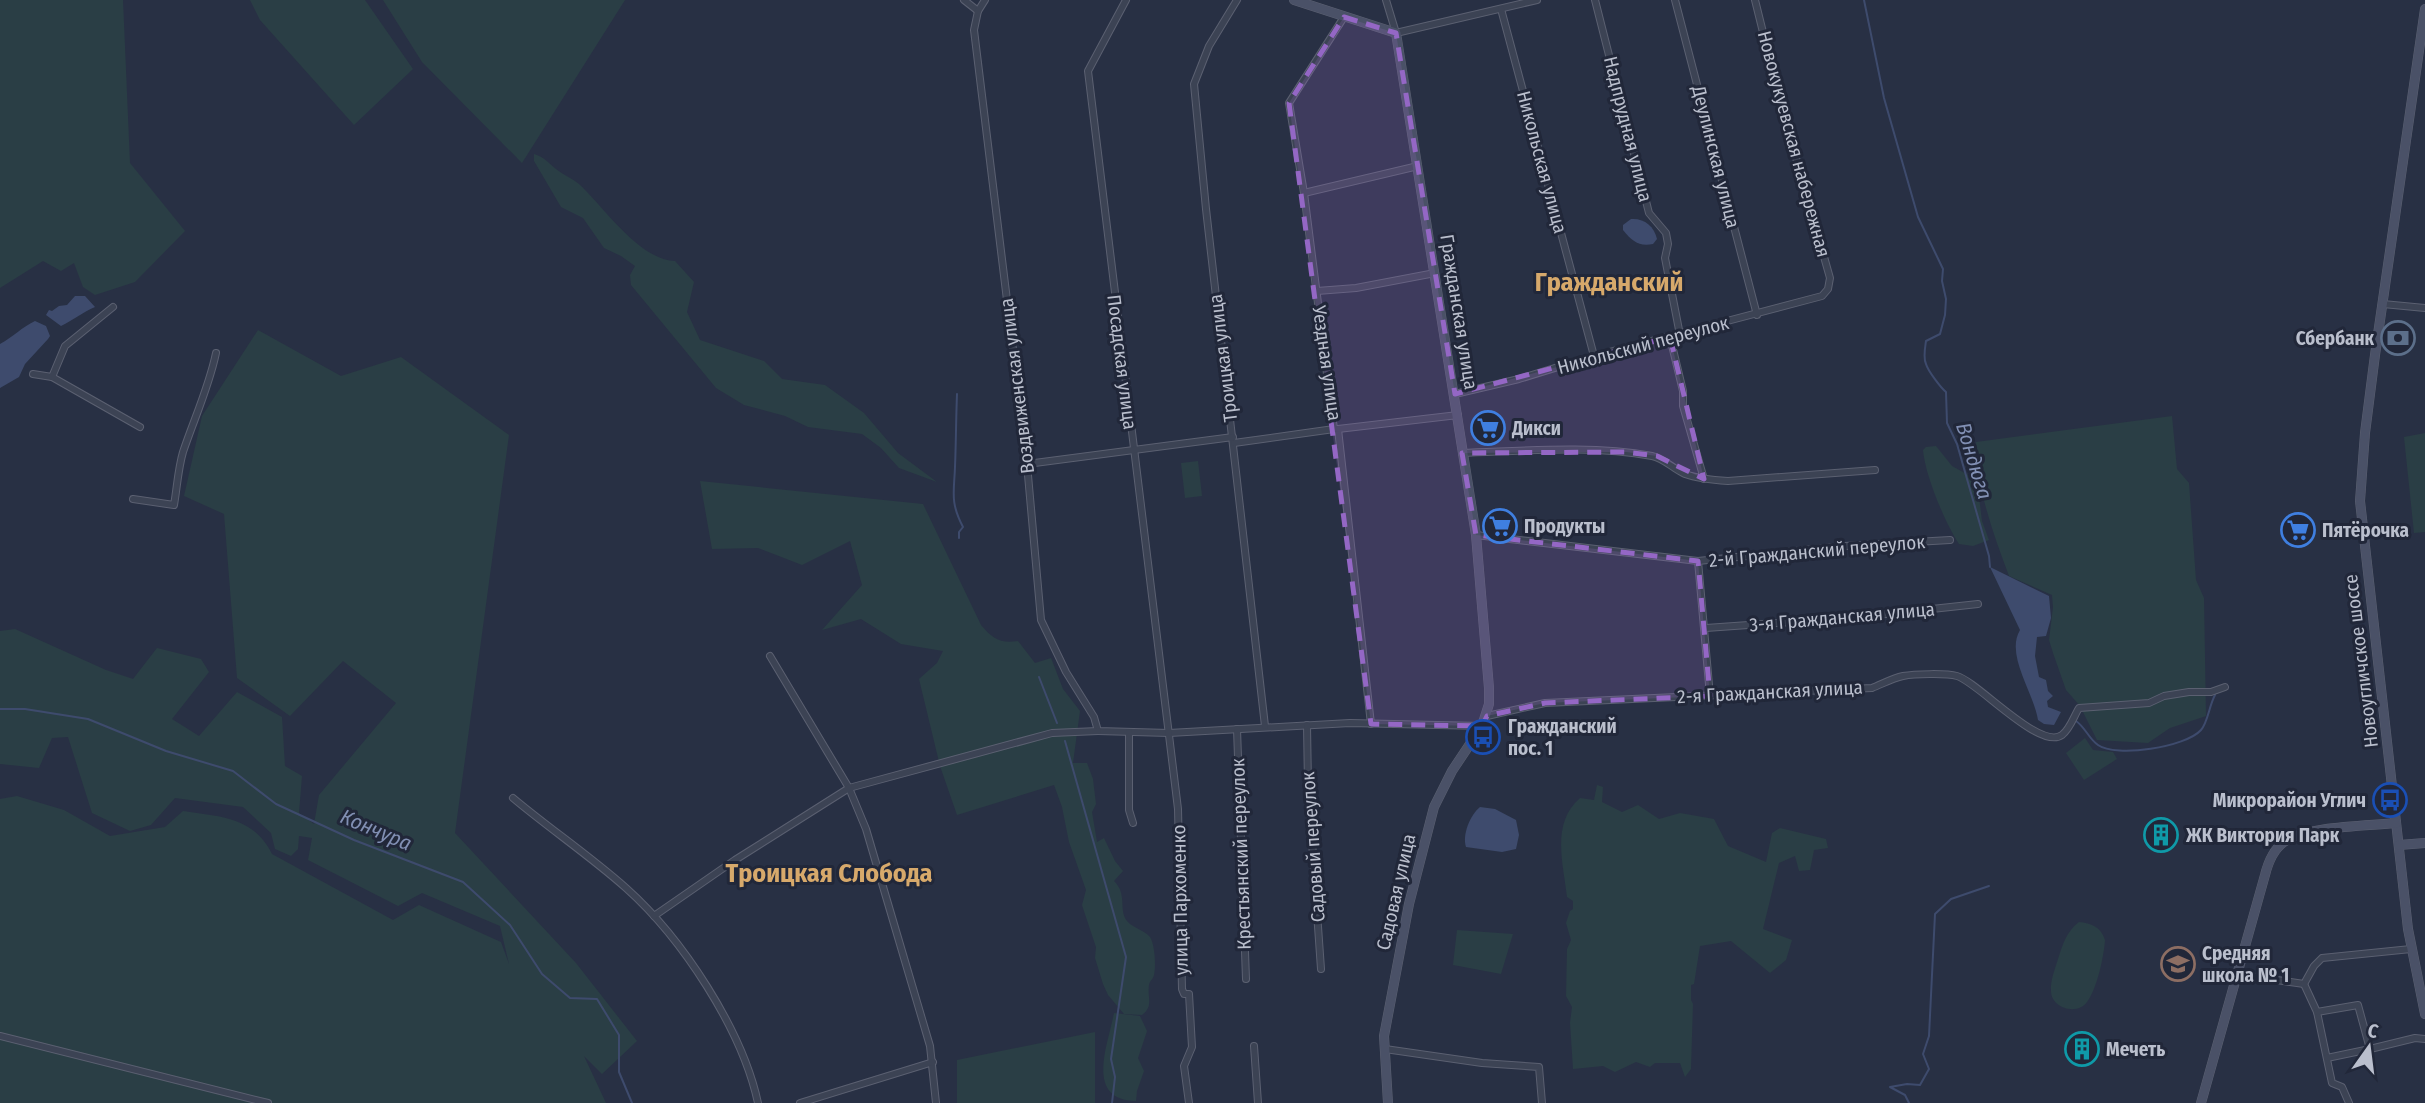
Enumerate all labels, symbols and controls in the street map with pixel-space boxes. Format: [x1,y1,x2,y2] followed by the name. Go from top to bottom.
[1753,28,1835,260] street label: Новокукуевская набережная
[1599,54,1657,204] street label: Надпрудная улица
[1687,83,1745,231] street label: Деулинская улица
[1512,88,1572,236] street label: Никольская улица
[1435,233,1483,391] street label: Гражданская улица
[1535,267,1683,298] district label: Гражданский
[1102,293,1142,431] street label: Посадская улица
[1204,293,1242,423] street label: Троицкая улица
[995,297,1039,475] street label: Воздвиженская улица
[1307,303,1346,422] street label: Уездная улица
[1555,311,1731,379] street label: Никольский переулок
[2379,319,2417,357] bank icon: Сбербанк
[2296,327,2374,350] place label: Сбербанк
[1469,409,1507,447] supermarket icon: Дикси
[1511,417,1561,440] place label: Дикси
[1950,419,1998,503] water label: Вондюга
[1481,507,1519,545] supermarket icon: Продукты
[2279,511,2317,549] supermarket icon: Пятёрочка
[1524,515,1605,538] place label: Продукты
[2322,519,2409,542] place label: Пятёрочка
[1708,530,1926,572] street label: 2-й Гражданский переулок
[2339,573,2383,749] street label: Новоугличское шоссе
[1748,597,1936,637] street label: 3-я Гражданская улица
[1677,676,1863,708] street label: 2-я Гражданская улица
[1508,715,1617,760] place label: Гражданский пос. 1
[1464,718,1502,756] bus stop icon: Гражданский пос. 1
[1226,758,1256,950] street label: Крестьянский переулок
[1296,771,1330,923] street label: Садовый переулок
[2371,781,2409,819] bus stop icon: Микрорайон Углич
[2213,789,2366,812] place label: Микрорайон Углич
[336,803,416,857] water label: Кончура
[2142,816,2180,854] building icon: ЖК Виктория Парк
[1167,824,1193,976] street label: улица Пархоменко
[2185,824,2340,847] place label: ЖК Виктория Парк
[1371,832,1421,952] street label: Садовая улица
[725,858,933,889] district label: Троицкая Слобода
[2202,942,2289,987] place label: Средняя школа № 1
[2159,945,2197,983] school or university icon: Средняя школа № 1
[2334,1012,2404,1082] north arrow
[2365,1019,2381,1043] text: С
[2063,1030,2101,1068] building icon: Мечеть
[2106,1038,2165,1061] place label: Мечеть

